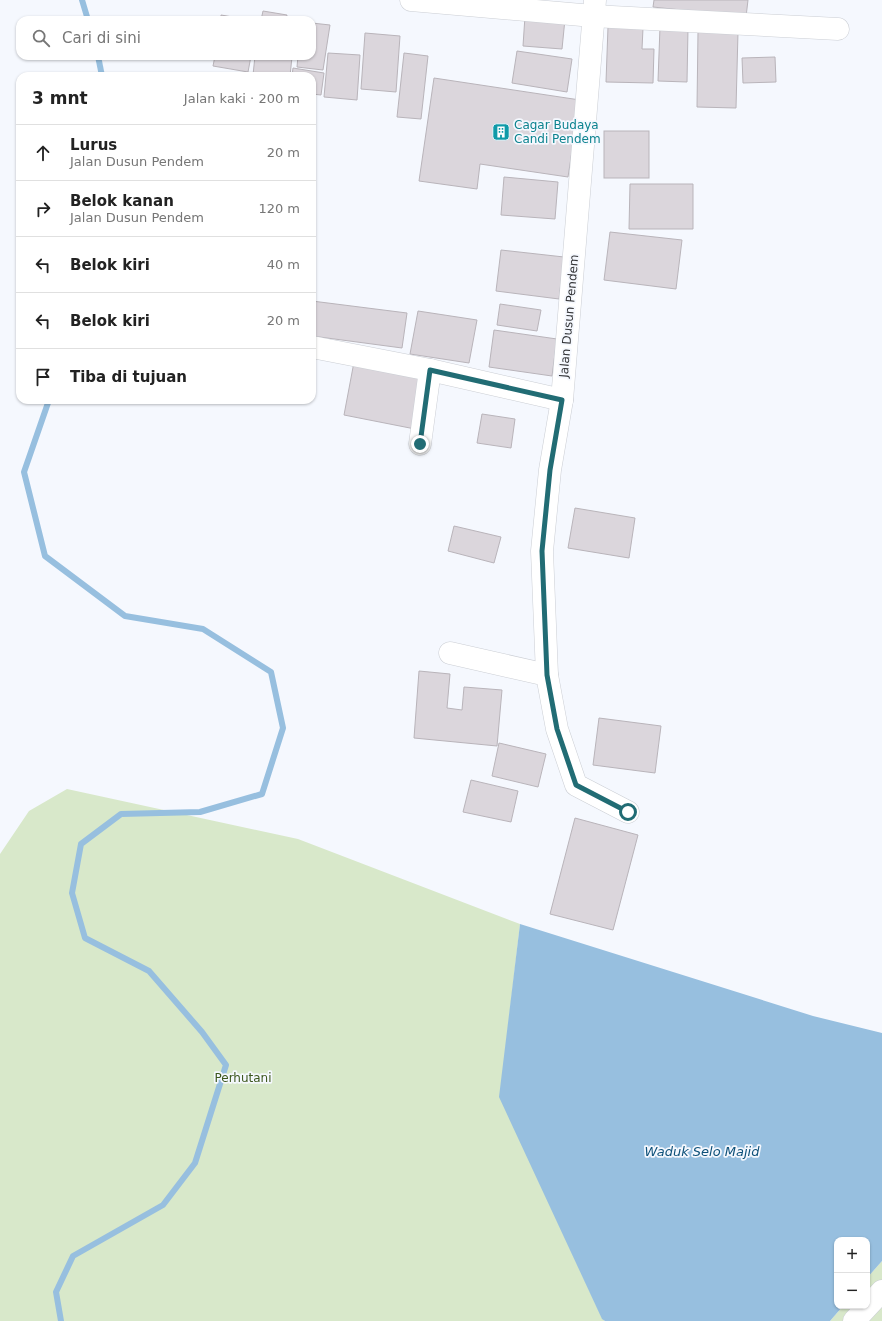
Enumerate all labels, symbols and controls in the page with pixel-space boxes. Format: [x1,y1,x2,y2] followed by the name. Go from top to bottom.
[16,16,316,60] search box
[30,27,52,49] icon: search
[62,29,141,47] text: Cari di sini
[32,88,88,108] text: 3 mnt
[184,91,300,106] text: Jalan kaki · 200 m
[514,118,601,146] place label: Cagar Budaya Candi Pendem
[491,122,511,142] building icon: Cagar Budaya Candi Pendem
[70,136,117,154] text: Lurus
[32,142,54,164] icon: ahead
[267,145,300,160] text: 20 m
[70,154,204,169] text: Jalan Dusun Pendem
[70,192,174,210] text: Belok kanan
[32,198,54,220] icon: right
[258,201,300,216] text: 120 m
[70,210,204,225] text: Jalan Dusun Pendem
[32,254,54,276] icon: left
[557,254,581,379] street label: Jalan Dusun Pendem
[70,256,150,274] text: Belok kiri
[267,257,300,272] text: 40 m
[32,310,54,332] icon: left
[70,312,150,330] text: Belok kiri
[267,313,300,328] text: 20 m
[32,366,54,388] icon: arrive
[70,368,187,386] text: Tiba di tujuan
[411,435,429,453] route end
[619,803,637,821] route start
[214,1071,272,1085] park label: Perhutani
[645,1144,760,1159] water label: Waduk Selo Majid
[834,1237,870,1309] map controls
[834,1237,870,1273] button: +
[834,1273,870,1309] button: −

